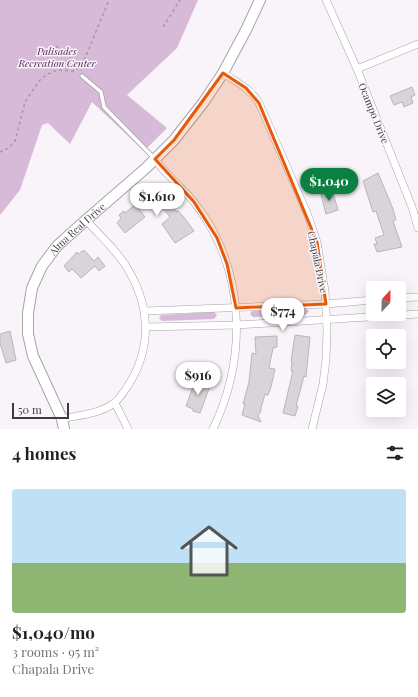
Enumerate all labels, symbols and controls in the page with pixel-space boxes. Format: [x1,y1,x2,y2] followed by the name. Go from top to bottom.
[17,44,96,70] park label: Palisades Recreation Center
[355,81,393,145] street label: Ocampo Drive
[296,168,362,202] pin: $1,040
[309,172,349,189] text: $1,040
[124,183,190,217] pin: $1,610
[139,187,175,204] text: $1,610
[45,199,108,259] street label: Alma Real Drive
[305,230,331,294] street label: Chapala Drive
[366,281,406,321] north arrow
[366,281,406,417] map controls
[259,298,307,332] pin: $774
[270,302,296,319] text: $774
[366,329,406,369] button: locate
[174,362,222,396] pin: $916
[185,366,211,383] text: $916
[366,377,406,417] button: layers
[12,401,69,420] scale bar
[18,402,42,417] text: 50 m
[12,442,76,464] text: 4 homes
[384,442,406,464] icon: filters
[173,515,245,587] icon: home
[12,621,95,643] text: $1,040/mo
[12,643,99,660] text: 3 rooms · 95 m²
[12,660,94,677] text: Chapala Drive

